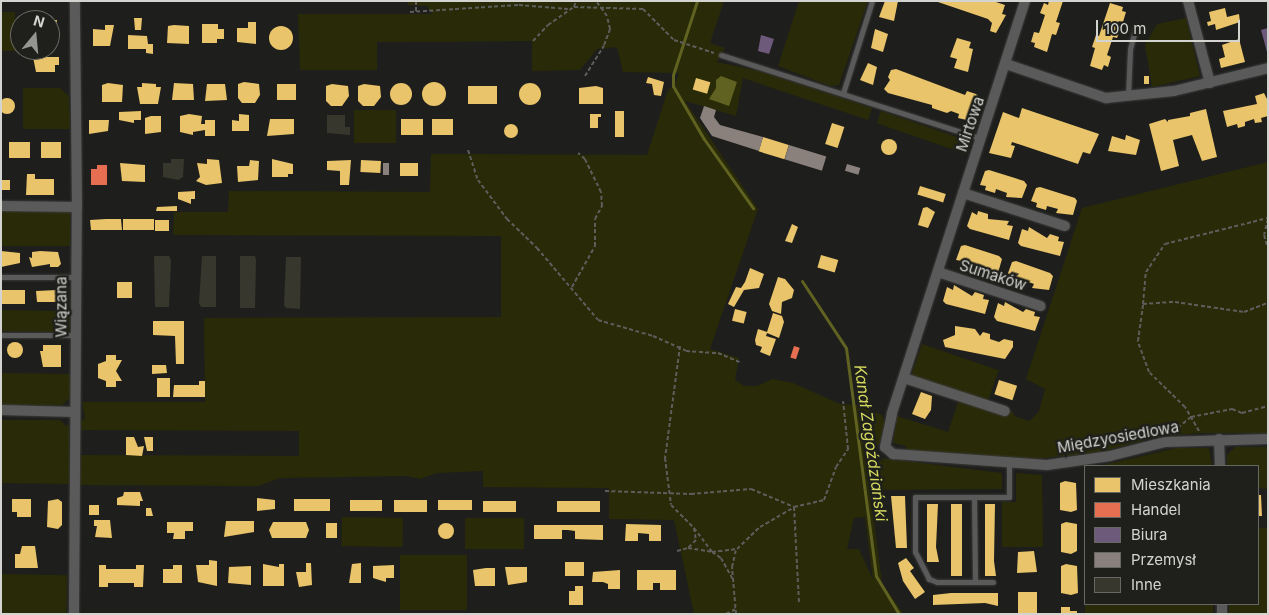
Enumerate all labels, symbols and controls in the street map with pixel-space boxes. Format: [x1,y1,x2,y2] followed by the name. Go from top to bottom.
[10,10,60,60] north arrow
[1099,10,1243,42] scale bar
[32,11,47,31] text: N
[1104,19,1146,38] text: 100 m
[952,94,988,154] street label: Mirtowa
[957,256,1029,294] street label: Sumaków
[52,277,70,337] street label: Wiązana
[850,363,892,523] water label: Kanał Zagoździański
[1056,417,1180,457] street label: Międzyosiedlowa
[1084,465,1259,605] legend
[1131,475,1211,494] text: Mieszkania
[1131,500,1181,519] text: Handel
[1131,525,1167,544] text: Biura
[1131,550,1196,569] text: Przemysł
[1131,575,1162,594] text: Inne

